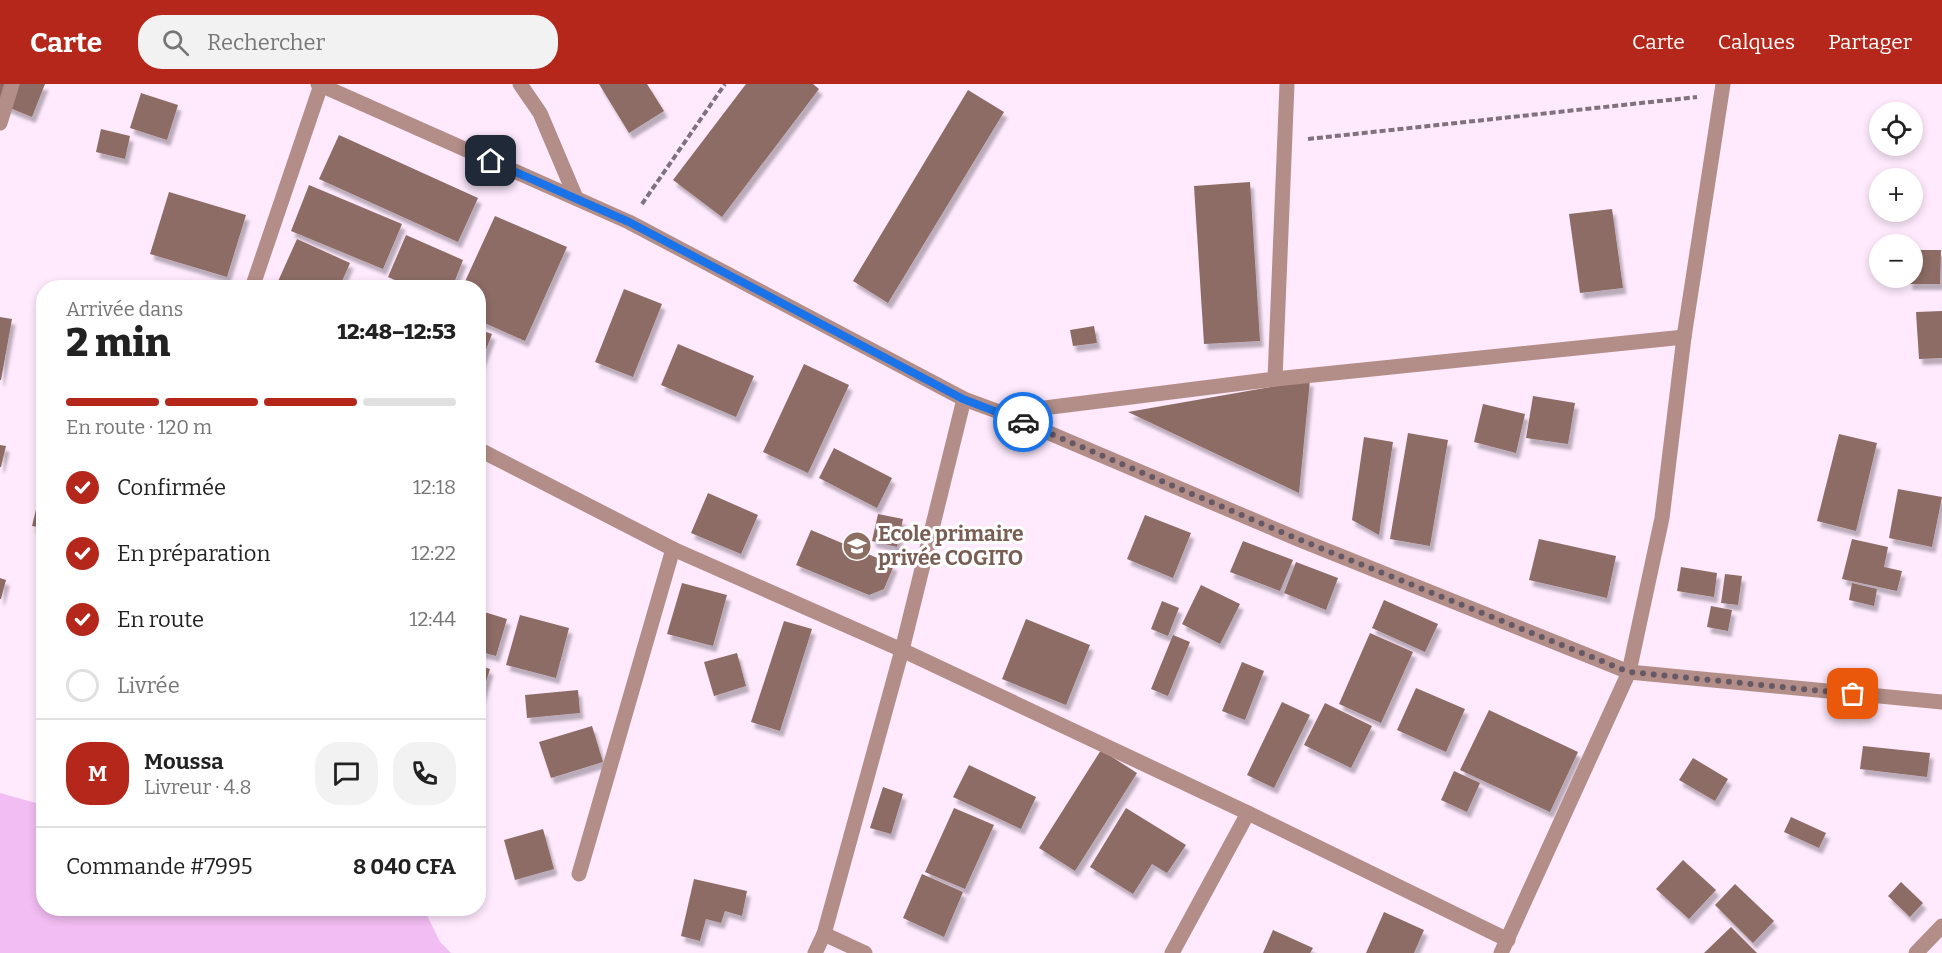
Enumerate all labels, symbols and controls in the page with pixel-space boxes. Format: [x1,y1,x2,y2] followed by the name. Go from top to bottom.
[138,15,558,69] search box
[30,26,102,59] text: Carte
[159,26,192,59] icon: search
[207,29,325,56] text: Rechercher
[1632,29,1685,55] text: Carte
[1718,29,1795,55] text: Calques
[1828,29,1912,55] text: Partager
[1869,102,1923,288] map controls
[1869,102,1923,156] button: locate
[465,135,516,186] pin
[474,144,507,177] icon: home
[1869,168,1923,222] button: +
[1869,234,1923,288] button: −
[66,297,183,321] text: Arrivée dans
[337,318,456,345] text: 12:48–12:53
[66,320,170,366] text: 2 min
[993,392,1053,452] courier
[1007,406,1040,439] icon: car
[66,415,212,439] text: En route · 120 m
[66,471,99,504] icon: check
[117,474,226,501] text: Confirmée
[413,475,456,499] text: 12:18
[878,521,1024,571] place label: Ecole primaire privée COGITO
[841,530,873,562] school or university icon: Ecole primaire privée COGITO
[66,537,99,570] icon: check
[117,540,270,567] text: En préparation
[411,541,456,565] text: 12:22
[66,603,99,636] icon: check
[117,606,204,633] text: En route
[409,607,456,631] text: 12:44
[1827,668,1878,719] pin
[117,672,180,699] text: Livrée
[1836,677,1869,710] icon: bag
[315,742,378,805] button: chat
[393,742,456,805] button: phone
[144,748,224,775] text: Moussa
[88,760,107,787] text: M
[144,775,251,799] text: Livreur · 4.8
[66,853,253,880] text: Commande #7995
[353,853,456,880] text: 8 040 CFA

